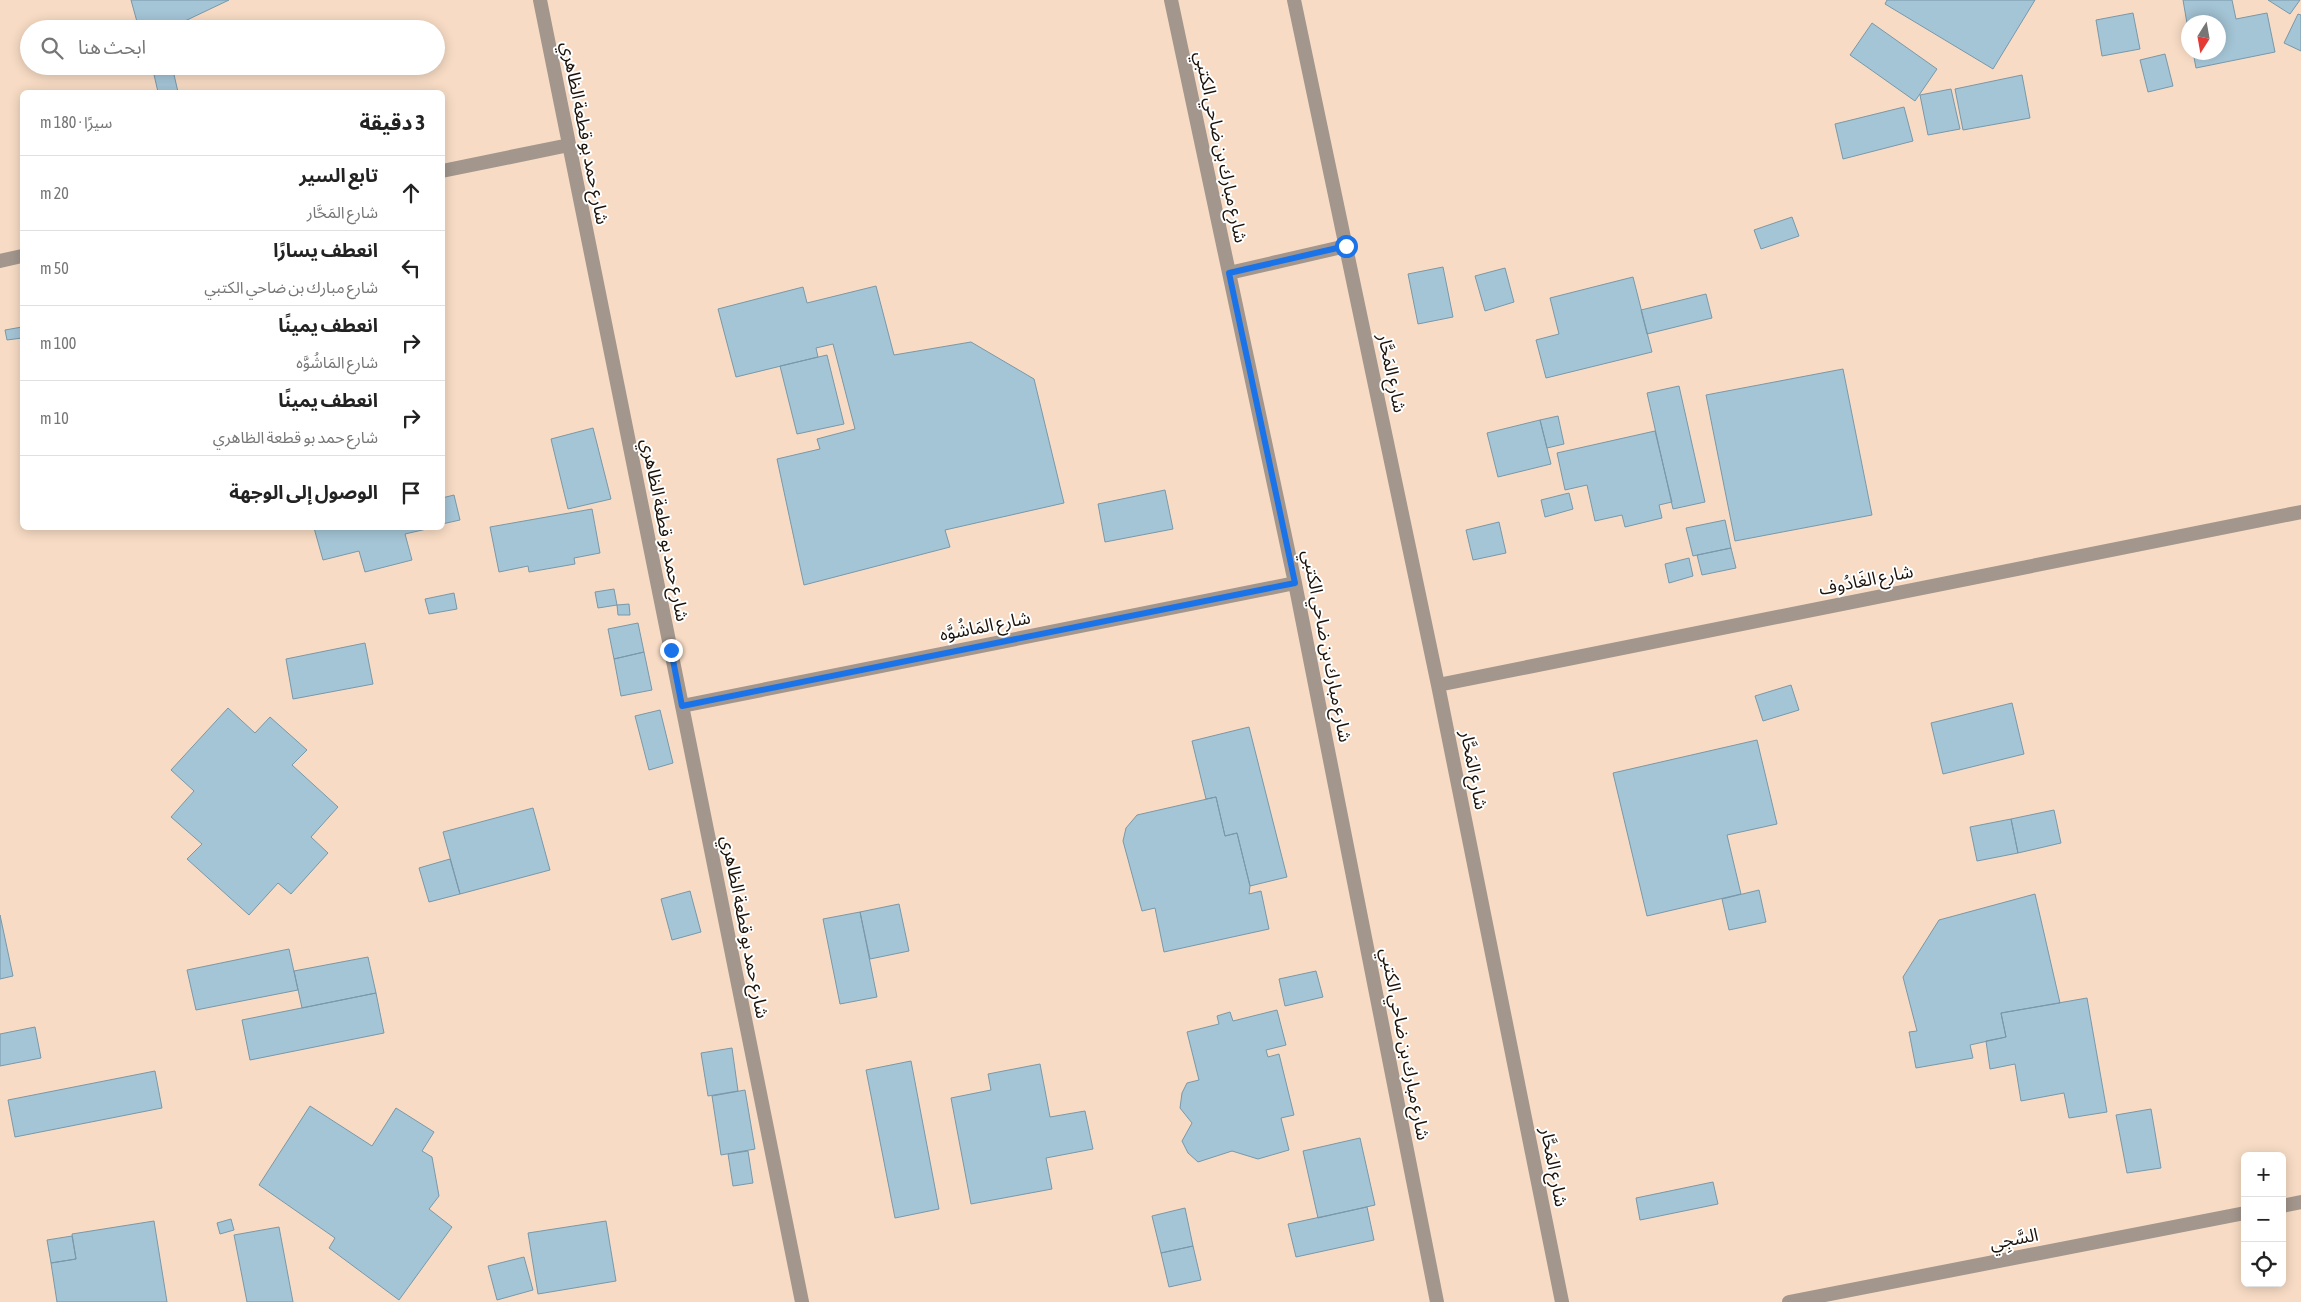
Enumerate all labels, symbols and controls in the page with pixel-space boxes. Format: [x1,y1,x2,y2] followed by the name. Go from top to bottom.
[2181,15,2226,60] north arrow
[20,20,445,75] search box
[38,34,66,62] icon: search
[78,36,146,58] text: ابحث هنا
[554,40,614,227] street label: شارع حمد بو قطعة الظاهري
[1187,49,1252,245] street label: شارع مبارك بن ضاحي الكتبي
[359,110,425,134] text: 3 دقيقة
[40,113,112,131] text: سيرًا · 180 m
[299,164,378,186] text: تابع السير
[397,179,425,207] icon: ahead
[40,184,69,202] text: 20 m
[307,203,378,221] text: شارع المَحَّار
[1335,235,1358,258] route start
[273,239,378,261] text: انعطف يسارًا
[397,254,425,282] icon: left
[40,259,69,277] text: 50 m
[204,278,378,296] text: شارع مبارك بن ضاحي الكتبي
[278,314,378,336] text: انعطف يمينًا
[397,329,425,357] icon: right
[1370,330,1411,415] street label: شارع المَحَّار
[40,334,76,352] text: 100 m
[296,353,378,371] text: شارع المَاشُوَّه
[278,389,378,411] text: انعطف يمينًا
[397,404,425,432] icon: right
[40,409,69,427] text: 10 m
[213,428,378,446] text: شارع حمد بو قطعة الظاهري
[634,437,694,624] street label: شارع حمد بو قطعة الظاهري
[397,479,425,507] icon: arrive
[229,481,378,503] text: الوصول إلى الوجهة
[1295,548,1356,745] street label: شارع مبارك بن ضاحي الكتبي
[1817,560,1916,603] street label: شارع الغَادُوف
[937,605,1033,649] street label: شارع المَاشُوَّه
[660,639,683,662] route end
[1452,728,1492,812] street label: شارع المَحَّار
[714,834,774,1021] street label: شارع حمد بو قطعة الظاهري
[1373,946,1434,1143] street label: شارع مبارك بن ضاحي الكتبي
[1532,1125,1572,1209] street label: شارع المَحَّار
[2241,1152,2286,1287] map controls
[2241,1152,2286,1197] button: +
[2241,1197,2286,1242] button: −
[1988,1224,2041,1257] street label: السَّجِي
[2241,1242,2286,1287] button: locate

